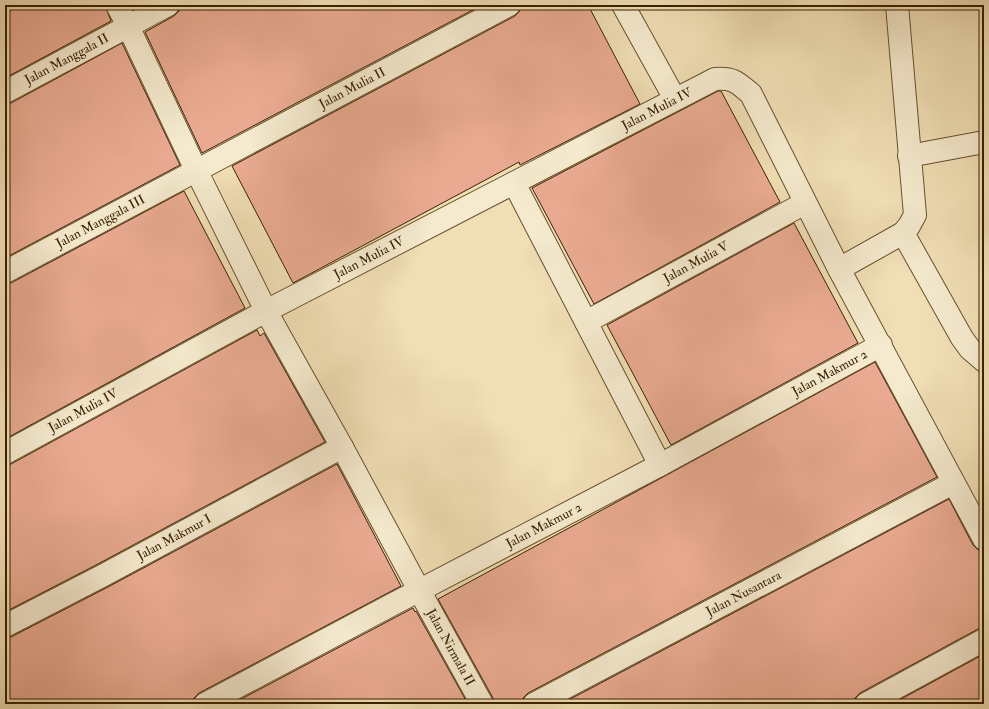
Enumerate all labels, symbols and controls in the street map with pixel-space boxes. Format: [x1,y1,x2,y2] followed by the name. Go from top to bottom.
[21,30,112,89] street label: Jalan Manggala II
[315,64,388,113] street label: Jalan Mulia II
[618,84,695,134] street label: Jalan Mulia IV
[52,191,148,252] street label: Jalan Manggala III
[330,233,408,283] street label: Jalan Mulia IV
[660,238,732,287] street label: Jalan Mulia V
[788,346,870,400] street label: Jalan Makmur 2
[45,385,122,436] street label: Jalan Mulia IV
[502,499,585,552] street label: Jalan Makmur 2
[133,511,214,564] street label: Jalan Makmur I
[702,567,785,620] street label: Jalan Nusantara
[422,605,478,689] street label: Jalan Nirmala II

